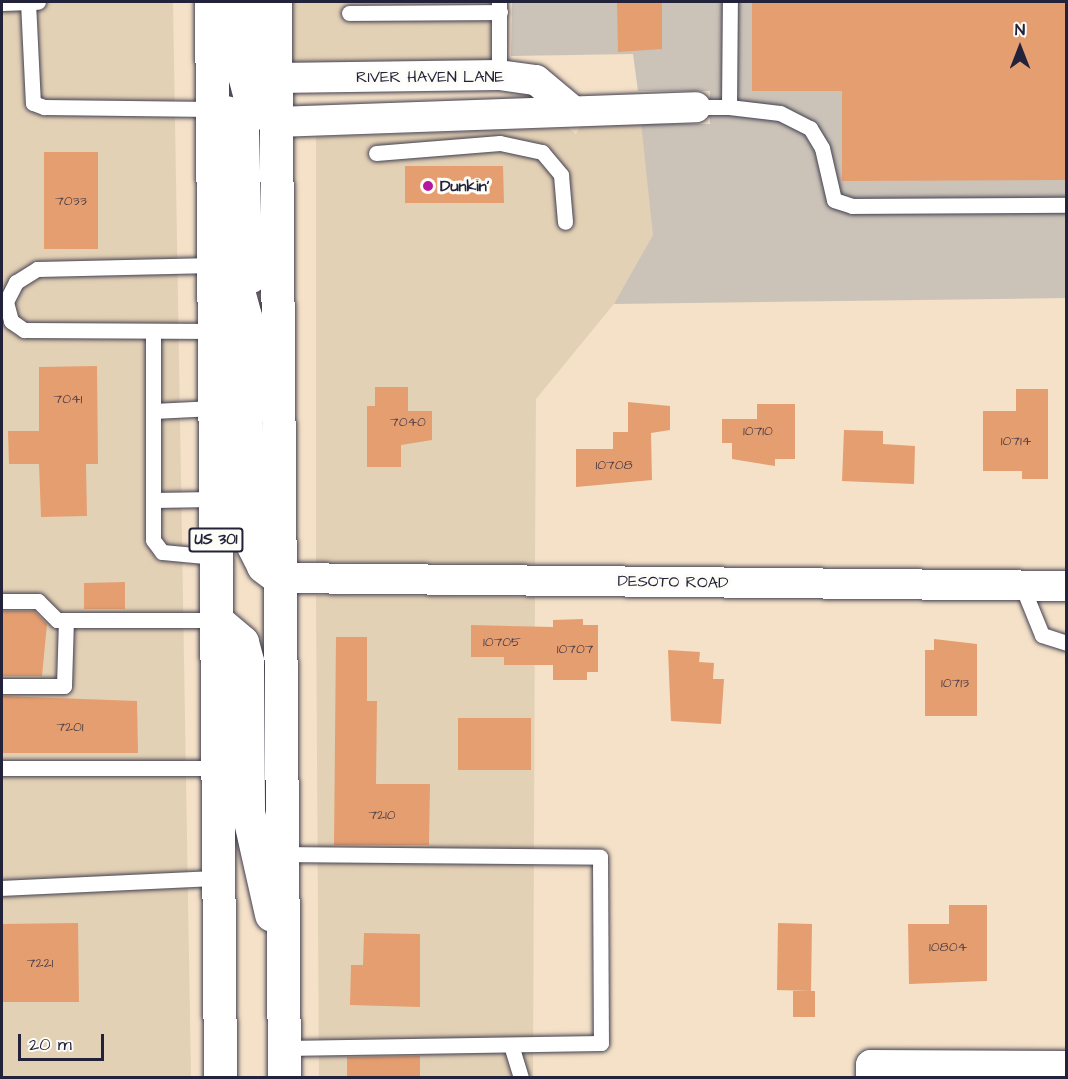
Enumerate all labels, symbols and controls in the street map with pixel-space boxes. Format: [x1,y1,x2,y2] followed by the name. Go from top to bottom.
[990,18,1050,78] north arrow
[1015,19,1025,41] text: N
[356,67,504,87] street label: RIVER HAVEN LANE
[440,176,489,196] place label: Dunkin'
[421,179,435,193] marker: Dunkin'
[55,193,87,209] house number: 7033
[54,391,82,407] house number: 7041
[390,414,426,430] house number: 7040
[743,423,773,439] house number: 10710
[1001,433,1031,449] house number: 10714
[595,457,633,473] house number: 10708
[188,528,244,552] road number: US 301
[617,571,729,593] street label: DESOTO ROAD
[483,634,521,650] house number: 10705
[557,641,593,657] house number: 10707
[941,675,969,691] house number: 10713
[56,719,84,735] house number: 7201
[368,807,396,823] house number: 7210
[929,939,967,955] house number: 10804
[27,955,53,971] house number: 7221
[21,1022,106,1060] scale bar
[29,1032,72,1057] text: 20 m

